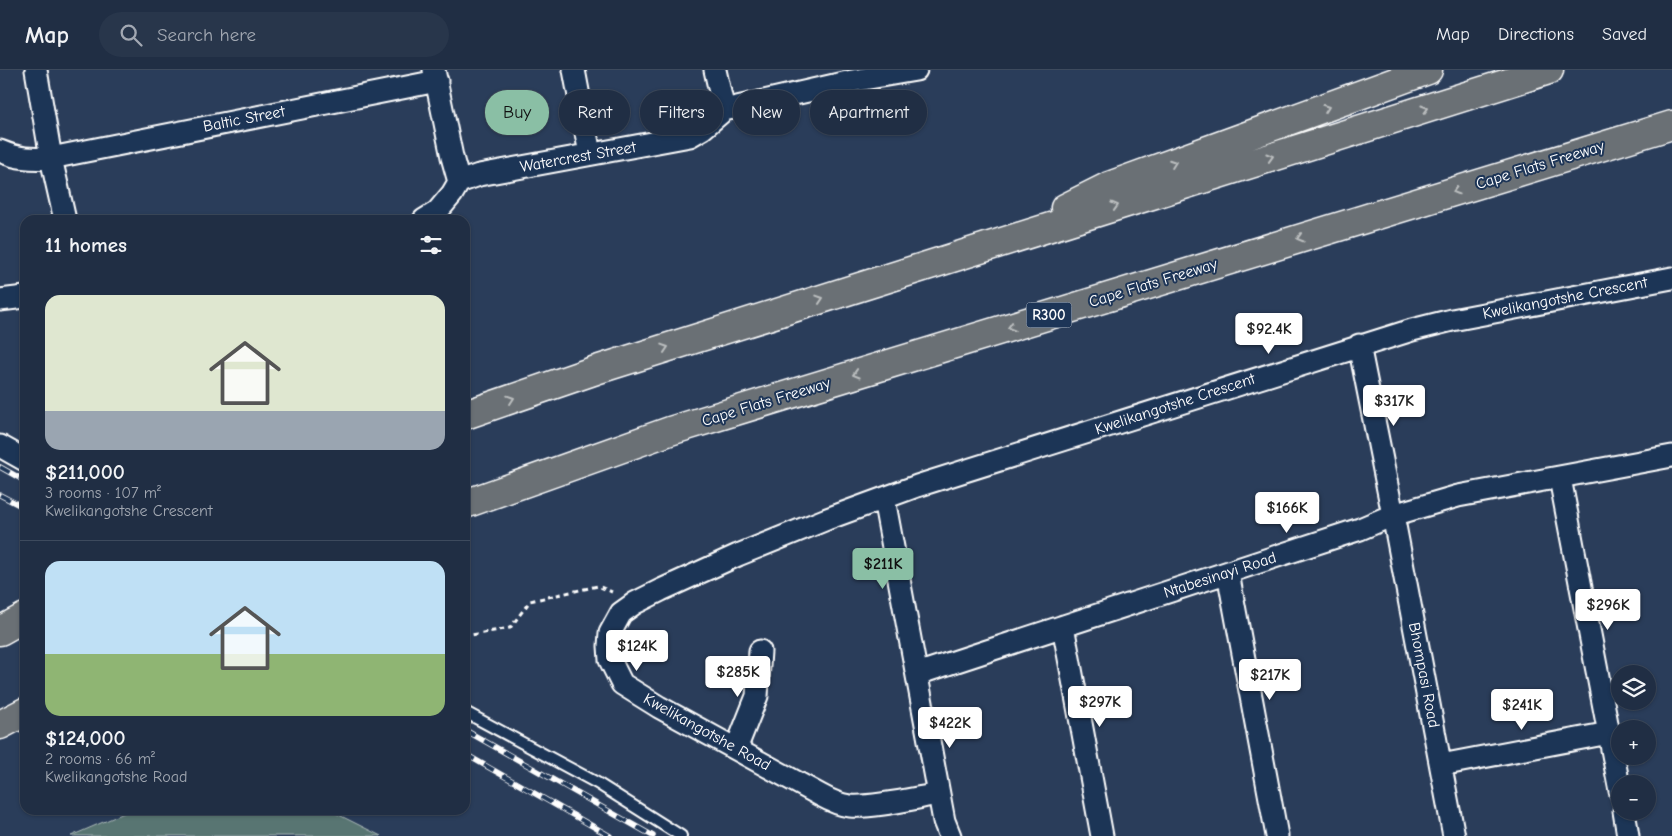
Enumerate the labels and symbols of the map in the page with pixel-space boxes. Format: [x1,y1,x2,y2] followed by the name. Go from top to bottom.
[202,102,287,136] street label: Baltic Street
[1321,104,1330,114] one-way arrow
[1421,104,1429,114] one-way arrow
[1474,137,1607,193] street label: Cape Flats Freeway
[519,138,638,176] street label: Watercrest Street
[1266,153,1274,163] one-way arrow
[1169,159,1177,169] one-way arrow
[1452,185,1460,195] one-way arrow
[1111,202,1119,212] one-way arrow
[1297,233,1305,243] one-way arrow
[1087,255,1220,311] street label: Cape Flats Freeway
[1481,273,1649,323] street label: Kwelikangotshe Crescent
[815,295,824,305] one-way arrow
[1026,302,1072,328] road number: R300
[1228,312,1310,355] pin: $92.4K
[1007,321,1016,331] one-way arrow
[661,344,669,354] one-way arrow
[852,369,860,379] one-way arrow
[1093,369,1258,438] street label: Kwelikangotshe Crescent
[700,374,833,430] street label: Cape Flats Freeway
[1359,384,1429,427] pin: $317K
[506,395,515,405] one-way arrow
[1252,492,1322,534] pin: $166K
[848,548,918,590] pin: $211K
[1161,548,1279,602] street label: Ntabesinayi Road
[1573,588,1643,631] pin: $296K
[1405,621,1443,729] street label: Bhompasi Road
[602,630,672,672] pin: $124K
[703,656,773,698] pin: $285K
[1235,658,1305,701] pin: $217K
[1065,686,1135,728] pin: $297K
[1487,688,1557,731] pin: $241K
[640,690,774,774] street label: Kwelikangotshe Road
[915,706,985,749] pin: $422K

